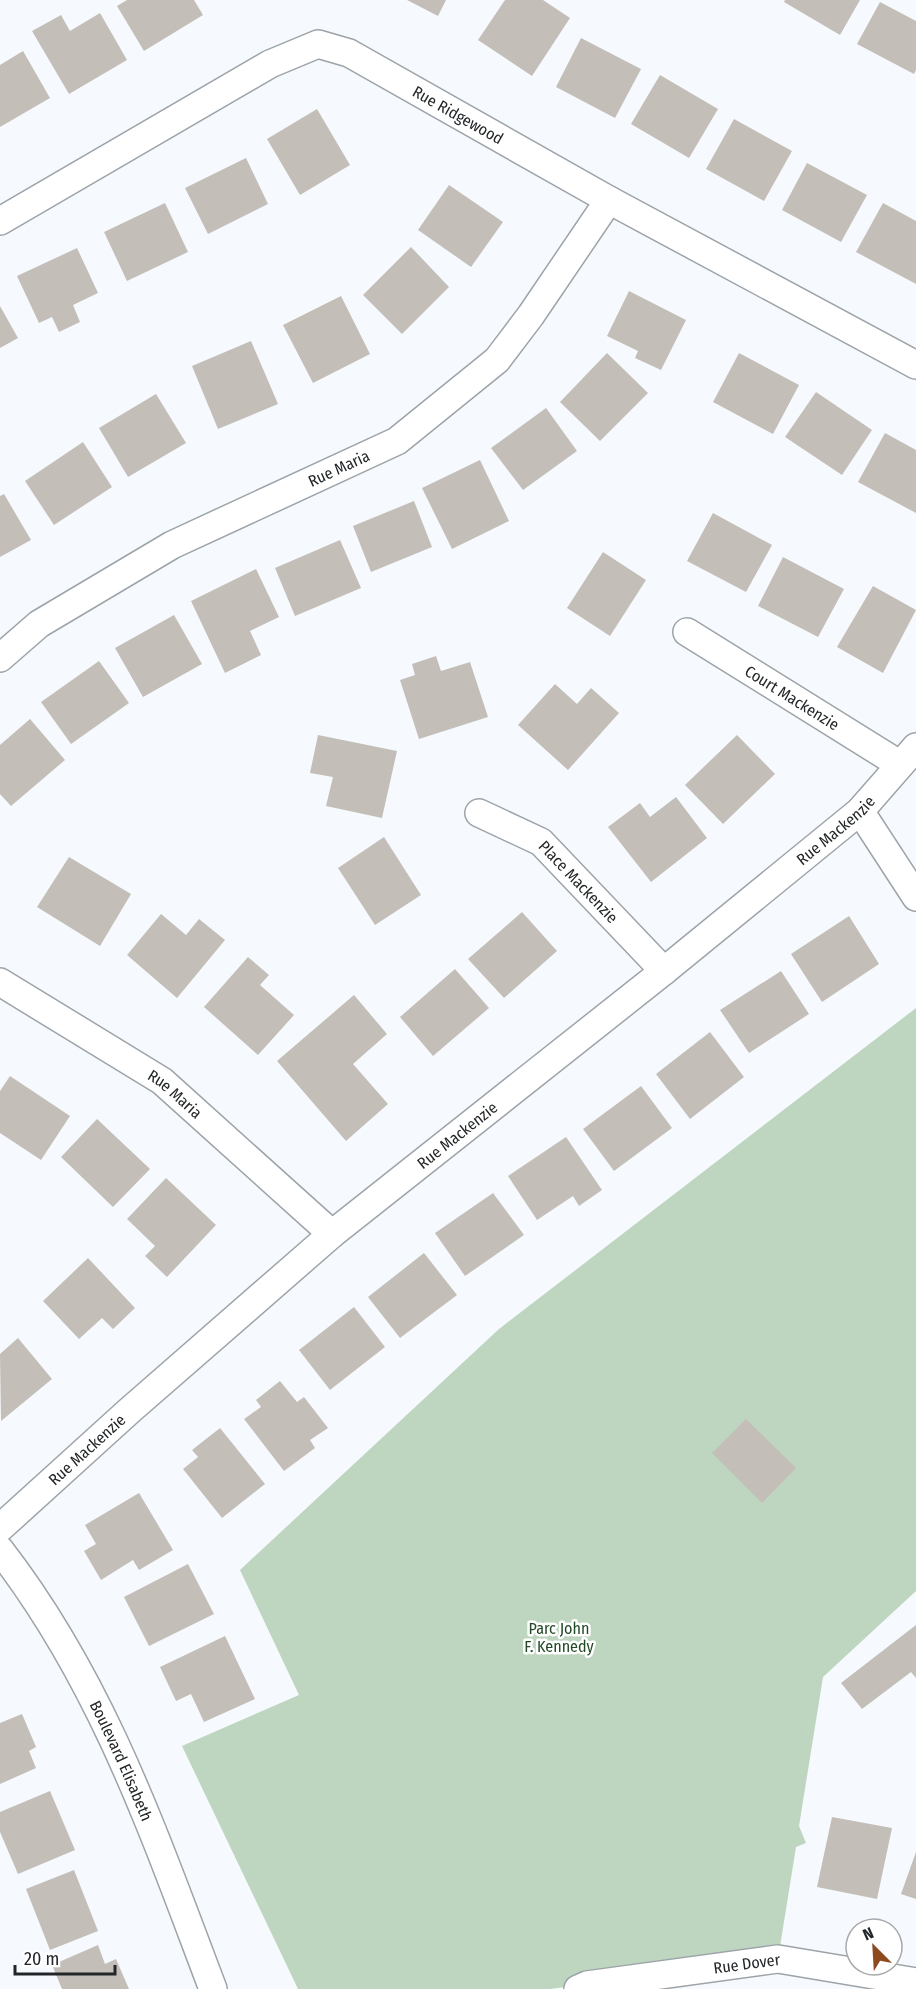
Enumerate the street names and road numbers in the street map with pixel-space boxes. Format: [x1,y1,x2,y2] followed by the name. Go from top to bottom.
[409,82,507,148] street label: Rue Ridgewood
[305,446,372,490] street label: Rue Maria
[742,661,843,734] street label: Court Mackenzie
[792,792,879,869] street label: Rue Mackenzie
[535,836,622,927] street label: Place Mackenzie
[145,1065,206,1122] street label: Rue Maria
[413,1097,501,1172] street label: Rue Mackenzie
[44,1410,129,1489] street label: Rue Mackenzie
[86,1697,157,1824] street label: Boulevard Elisabeth
[712,1949,782,1977] street label: Rue Dover

